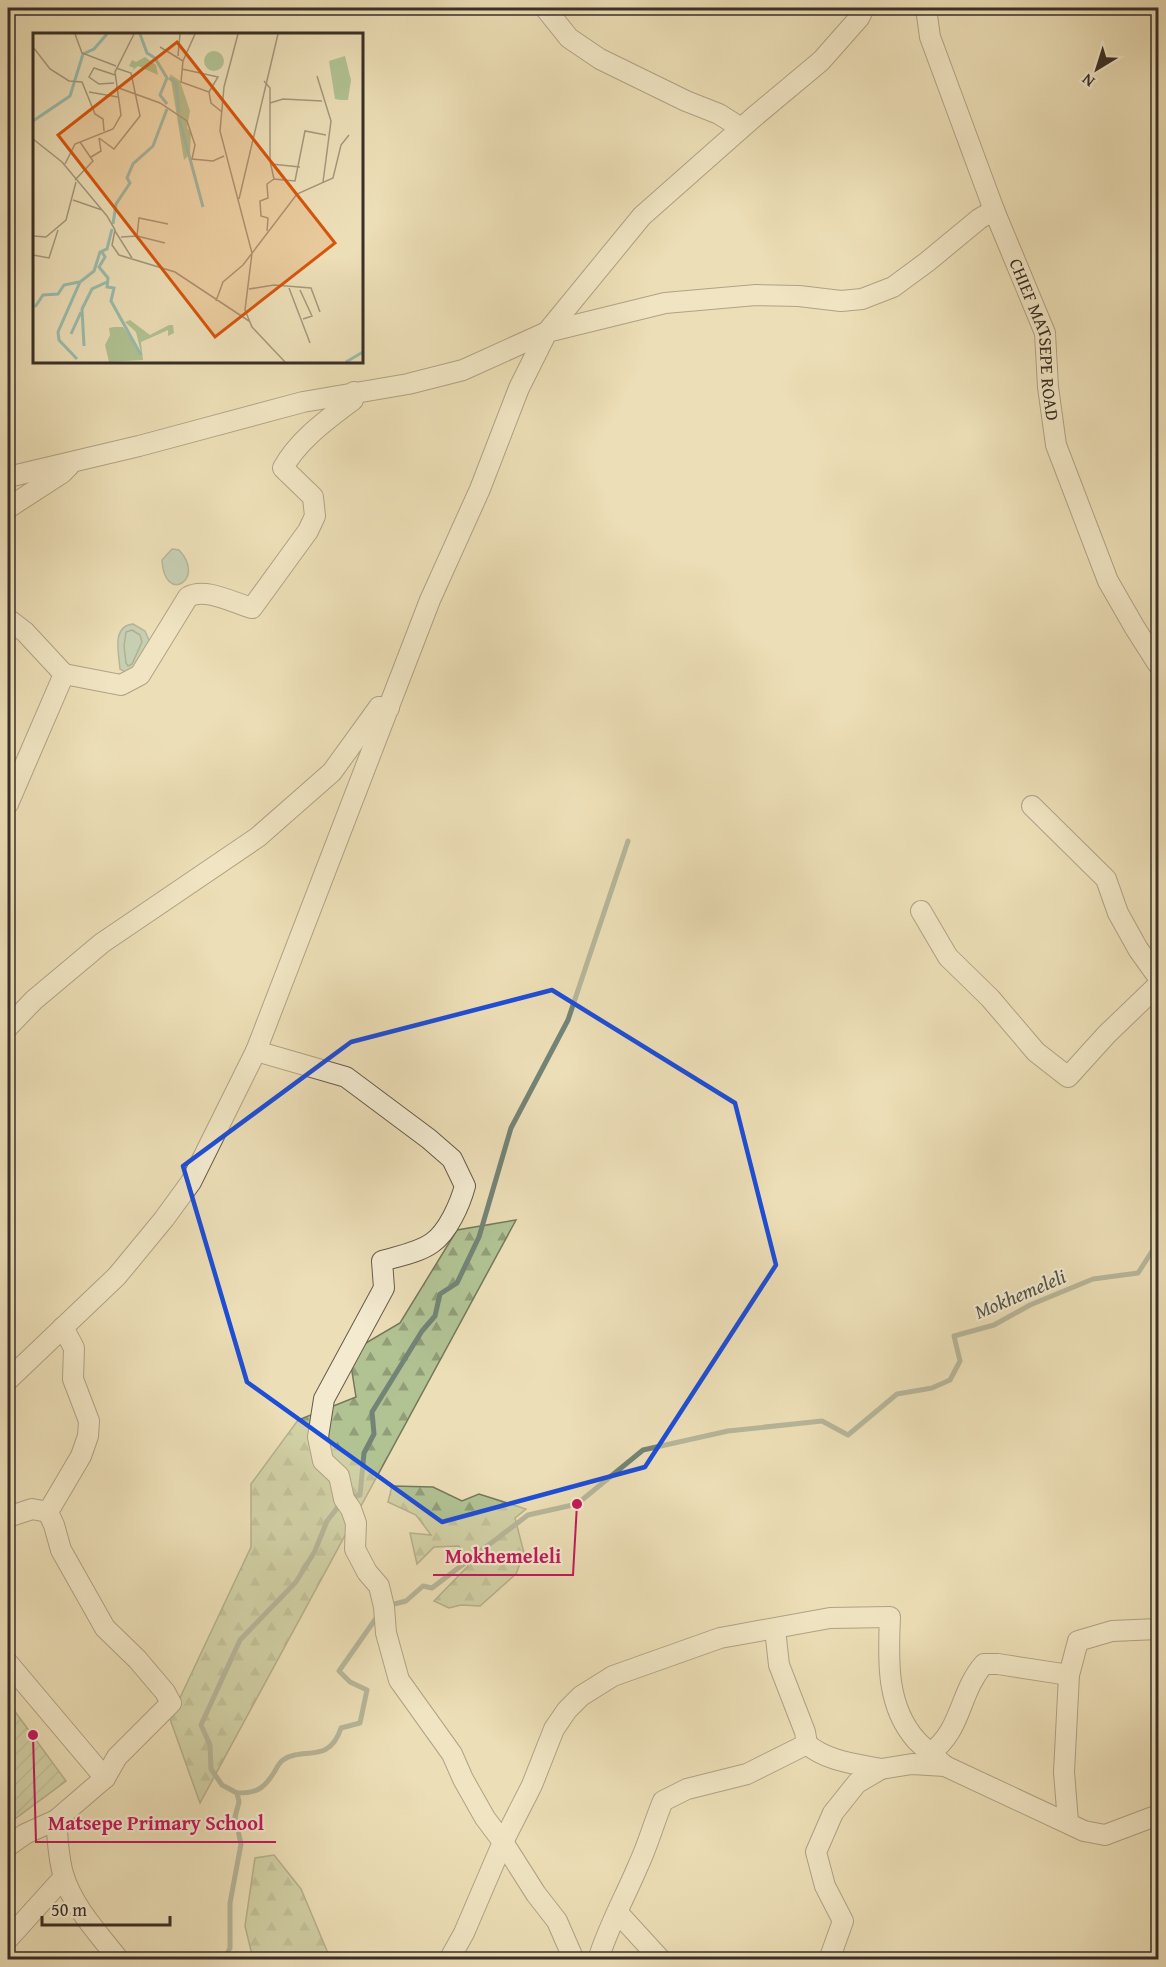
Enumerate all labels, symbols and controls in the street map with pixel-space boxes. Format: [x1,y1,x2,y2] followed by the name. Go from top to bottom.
[33,33,363,363] inset map
[1067,39,1127,99] north arrow
[1076,68,1099,94] text: N
[1003,254,1066,422] street label: CHIEF MATSEPE ROAD
[970,1261,1070,1326] water label: Mokhemeleli
[433,1537,573,1575] callout: Mokhemeleli
[445,1541,561,1570] text: Mokhemeleli
[36,1804,276,1842] callout: Matsepe Primary School
[48,1808,264,1837] text: Matsepe Primary School
[42,1889,170,1927] scale bar
[51,1896,87,1923] text: 50 m

